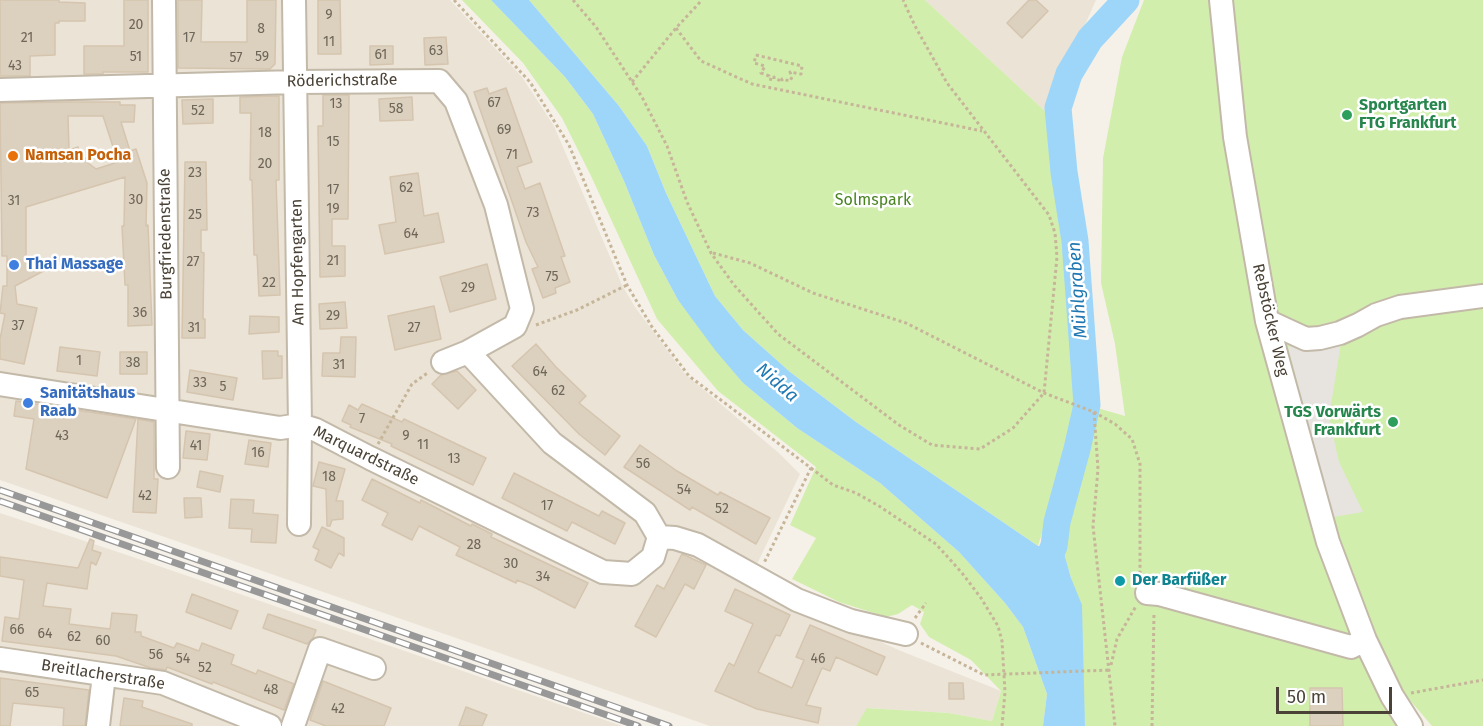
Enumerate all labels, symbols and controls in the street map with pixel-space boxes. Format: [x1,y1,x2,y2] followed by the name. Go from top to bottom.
[325,7,333,23] house number: 9
[129,17,143,33] house number: 20
[257,21,265,37] house number: 8
[21,30,33,46] house number: 21
[183,30,195,46] house number: 17
[323,34,335,50] house number: 11
[429,43,443,59] house number: 63
[375,47,387,63] house number: 61
[130,49,142,65] house number: 51
[255,49,269,65] house number: 59
[230,50,242,66] house number: 57
[8,58,22,74] house number: 43
[287,70,397,92] street label: Röderichstraße
[487,95,501,111] house number: 67
[329,96,343,112] house number: 13
[1359,96,1456,134] place label: Sportgarten FTG Frankfurt
[389,101,403,117] house number: 58
[191,103,205,119] house number: 52
[1340,108,1354,122] marker: Sportgarten FTG Frankfurt
[497,122,511,138] house number: 69
[258,125,272,141] house number: 18
[326,134,340,150] house number: 15
[25,146,131,166] place label: Namsan Pocha
[506,147,518,163] house number: 71
[6,149,20,163] marker: Namsan Pocha
[258,156,272,172] house number: 20
[188,165,202,181] house number: 23
[155,168,177,300] street label: Burgfriedenstraße
[399,180,413,196] house number: 62
[327,182,339,198] house number: 17
[835,191,911,211] park label: Solmspark
[129,192,143,208] house number: 30
[8,193,20,209] house number: 31
[287,199,309,325] street label: Am Hopfengarten
[326,201,340,217] house number: 19
[526,205,540,221] house number: 73
[188,207,202,223] house number: 25
[404,226,418,242] house number: 64
[1064,241,1092,339] water label: Mühlgraben
[327,253,339,269] house number: 21
[186,254,200,270] house number: 27
[26,255,123,275] place label: Thai Massage
[7,258,21,272] marker: Thai Massage
[1248,262,1292,378] street label: Rebstöcker Weg
[545,269,559,285] house number: 75
[262,275,276,291] house number: 22
[461,280,475,296] house number: 29
[133,305,147,321] house number: 36
[326,308,340,324] house number: 29
[11,318,25,334] house number: 37
[188,320,200,336] house number: 31
[407,320,421,336] house number: 27
[76,353,82,369] house number: 1
[126,355,140,371] house number: 38
[333,357,345,373] house number: 31
[752,359,802,407] water label: Nidda
[533,364,547,380] house number: 64
[193,375,207,391] house number: 33
[219,379,227,395] house number: 5
[551,383,565,399] house number: 62
[40,384,135,422] place label: Sanitätshaus Raab
[21,396,35,410] marker: Sanitätshaus Raab
[1284,403,1381,441] place label: TGS Vorwärts Frankfurt
[359,411,365,427] house number: 7
[1386,415,1400,429] marker: TGS Vorwärts Frankfurt
[310,422,422,490] street label: Marquardstraße
[55,428,69,444] house number: 43
[402,428,410,444] house number: 9
[417,437,429,453] house number: 11
[190,438,202,454] house number: 41
[251,445,265,461] house number: 16
[447,451,461,467] house number: 13
[636,456,650,472] house number: 56
[322,469,336,485] house number: 18
[677,482,691,498] house number: 54
[138,488,152,504] house number: 42
[541,498,553,514] house number: 17
[715,501,729,517] house number: 52
[467,537,481,553] house number: 28
[504,556,518,572] house number: 30
[536,569,550,585] house number: 34
[1132,571,1226,591] place label: Der Barfüßer
[1113,574,1127,588] marker: Der Barfüßer
[10,622,24,638] house number: 66
[38,626,52,642] house number: 64
[67,629,81,645] house number: 62
[95,633,111,649] house number: 60
[149,647,163,663] house number: 56
[176,651,190,667] house number: 54
[811,651,825,667] house number: 46
[40,656,166,694] street label: Breitlacherstraße
[198,660,212,676] house number: 52
[1279,675,1394,713] scale bar
[263,682,279,698] house number: 48
[25,685,39,701] house number: 65
[1287,686,1326,708] text: 50 m
[331,701,345,717] house number: 42

